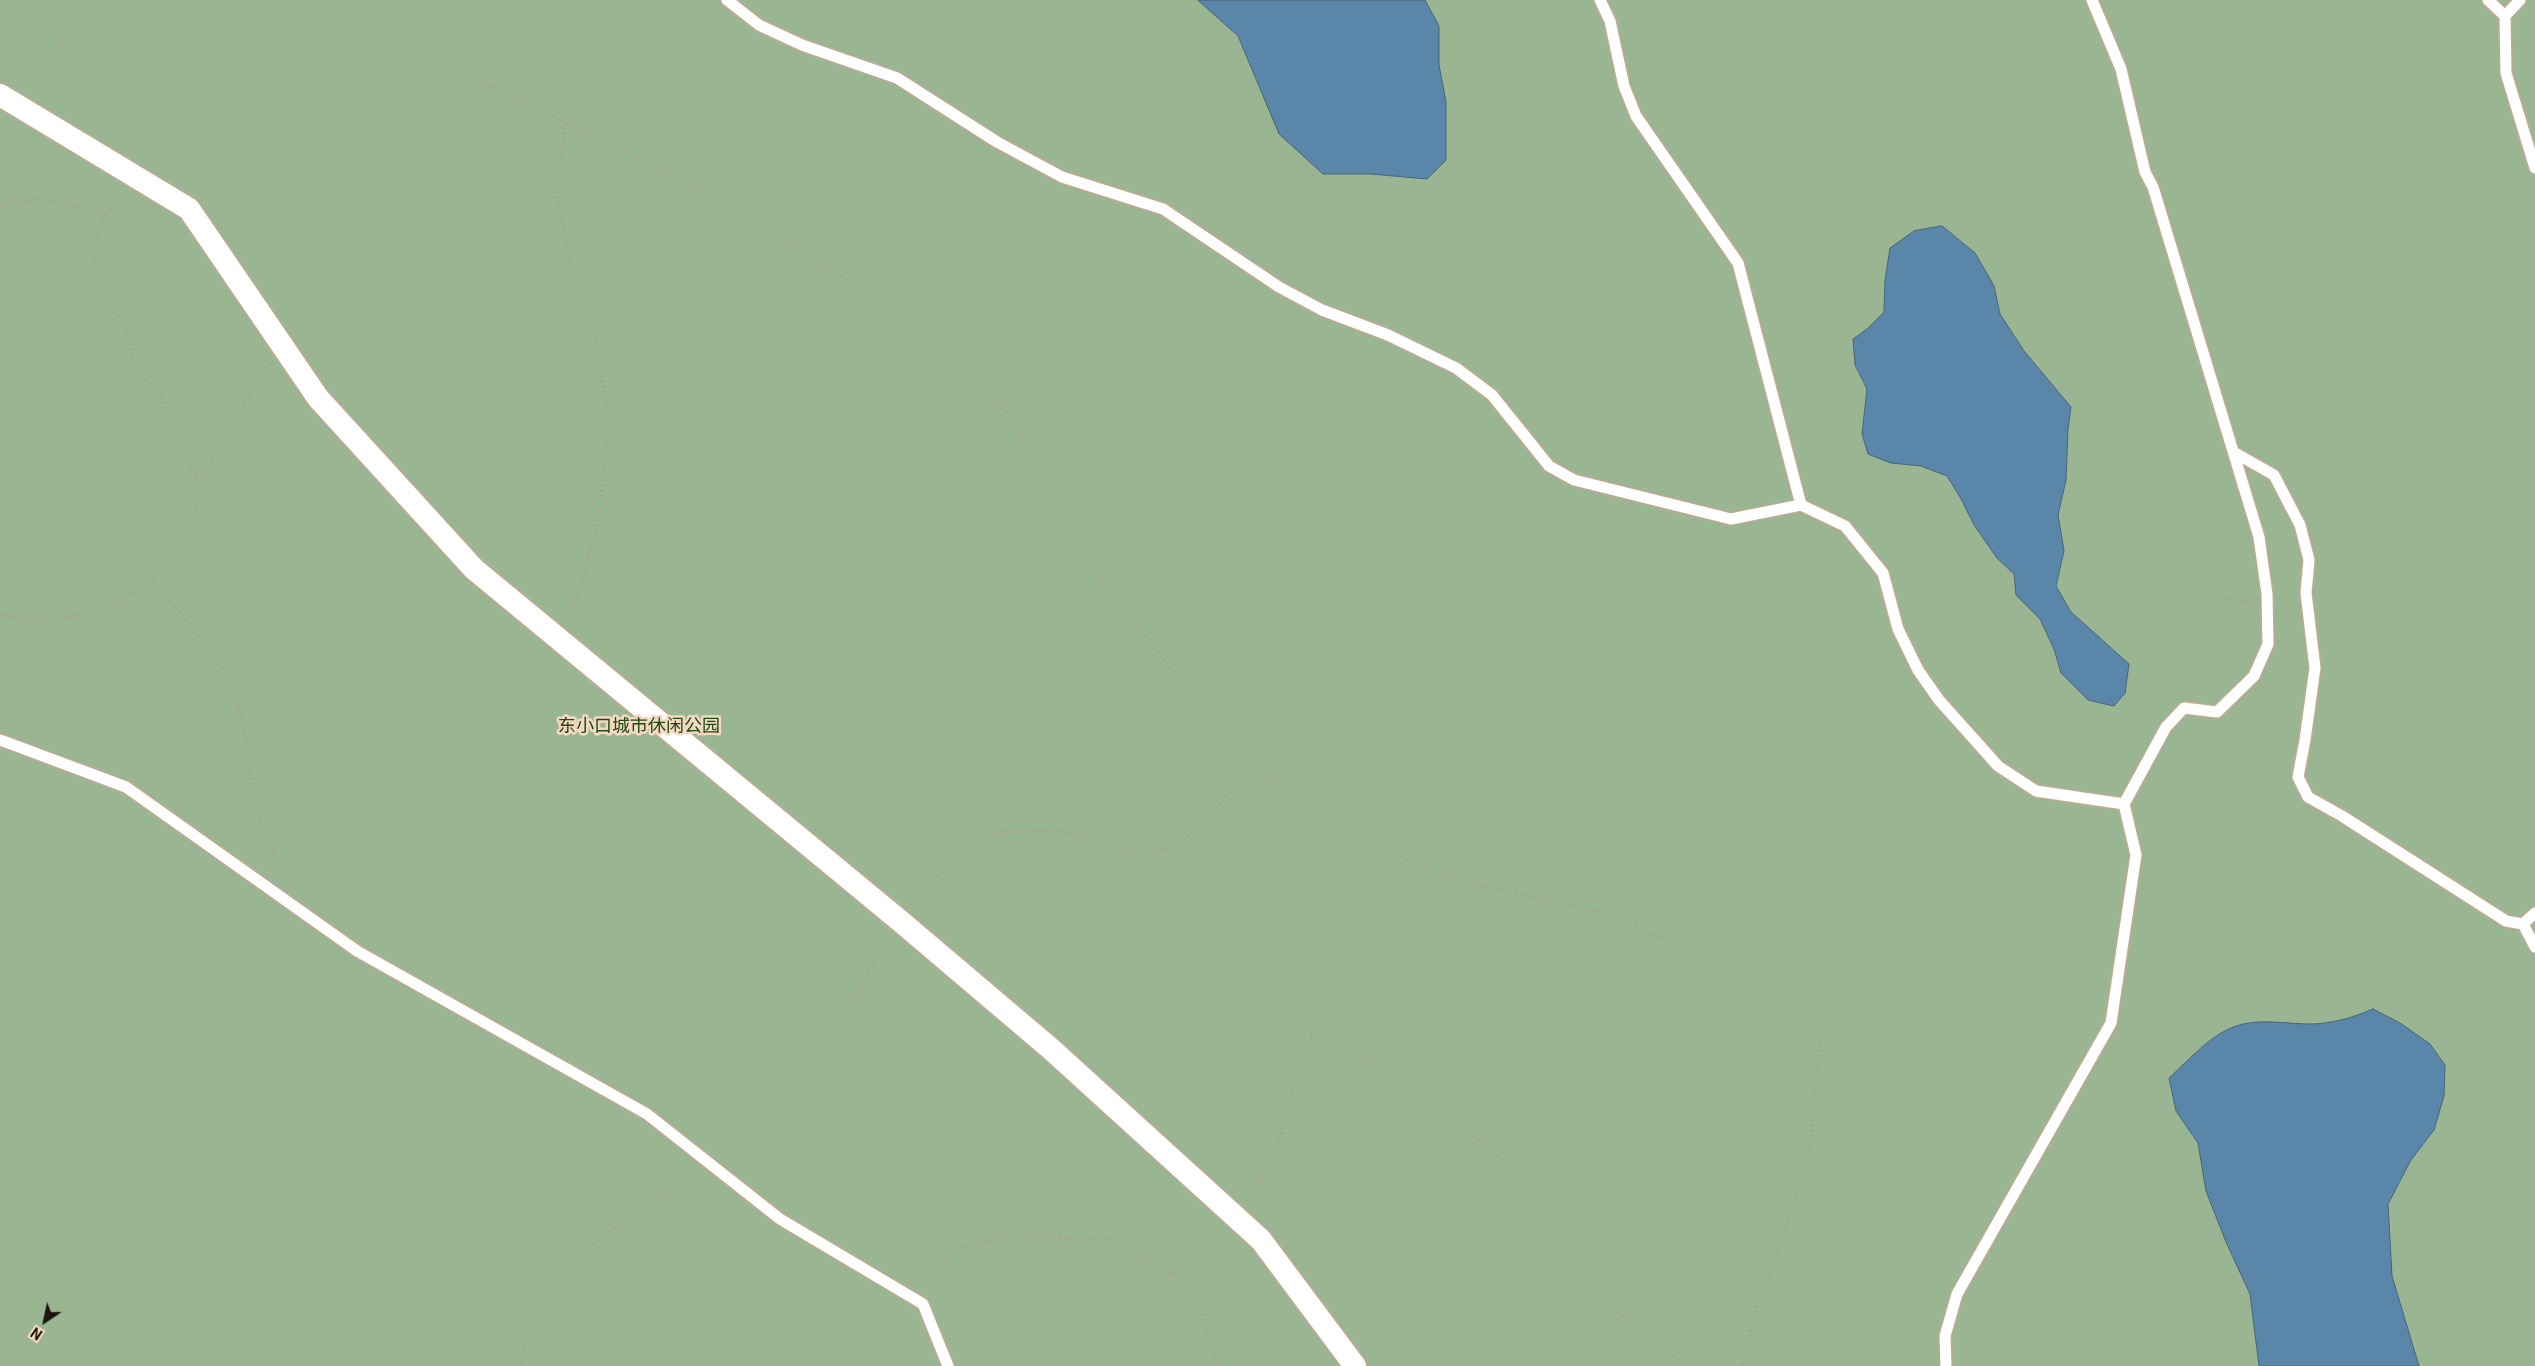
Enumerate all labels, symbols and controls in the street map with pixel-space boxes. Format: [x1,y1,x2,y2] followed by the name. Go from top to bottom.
[558,716,720,738] park label: 东小口城市休闲公园
[20,1296,70,1346] north arrow
[28,1324,45,1343] text: N

